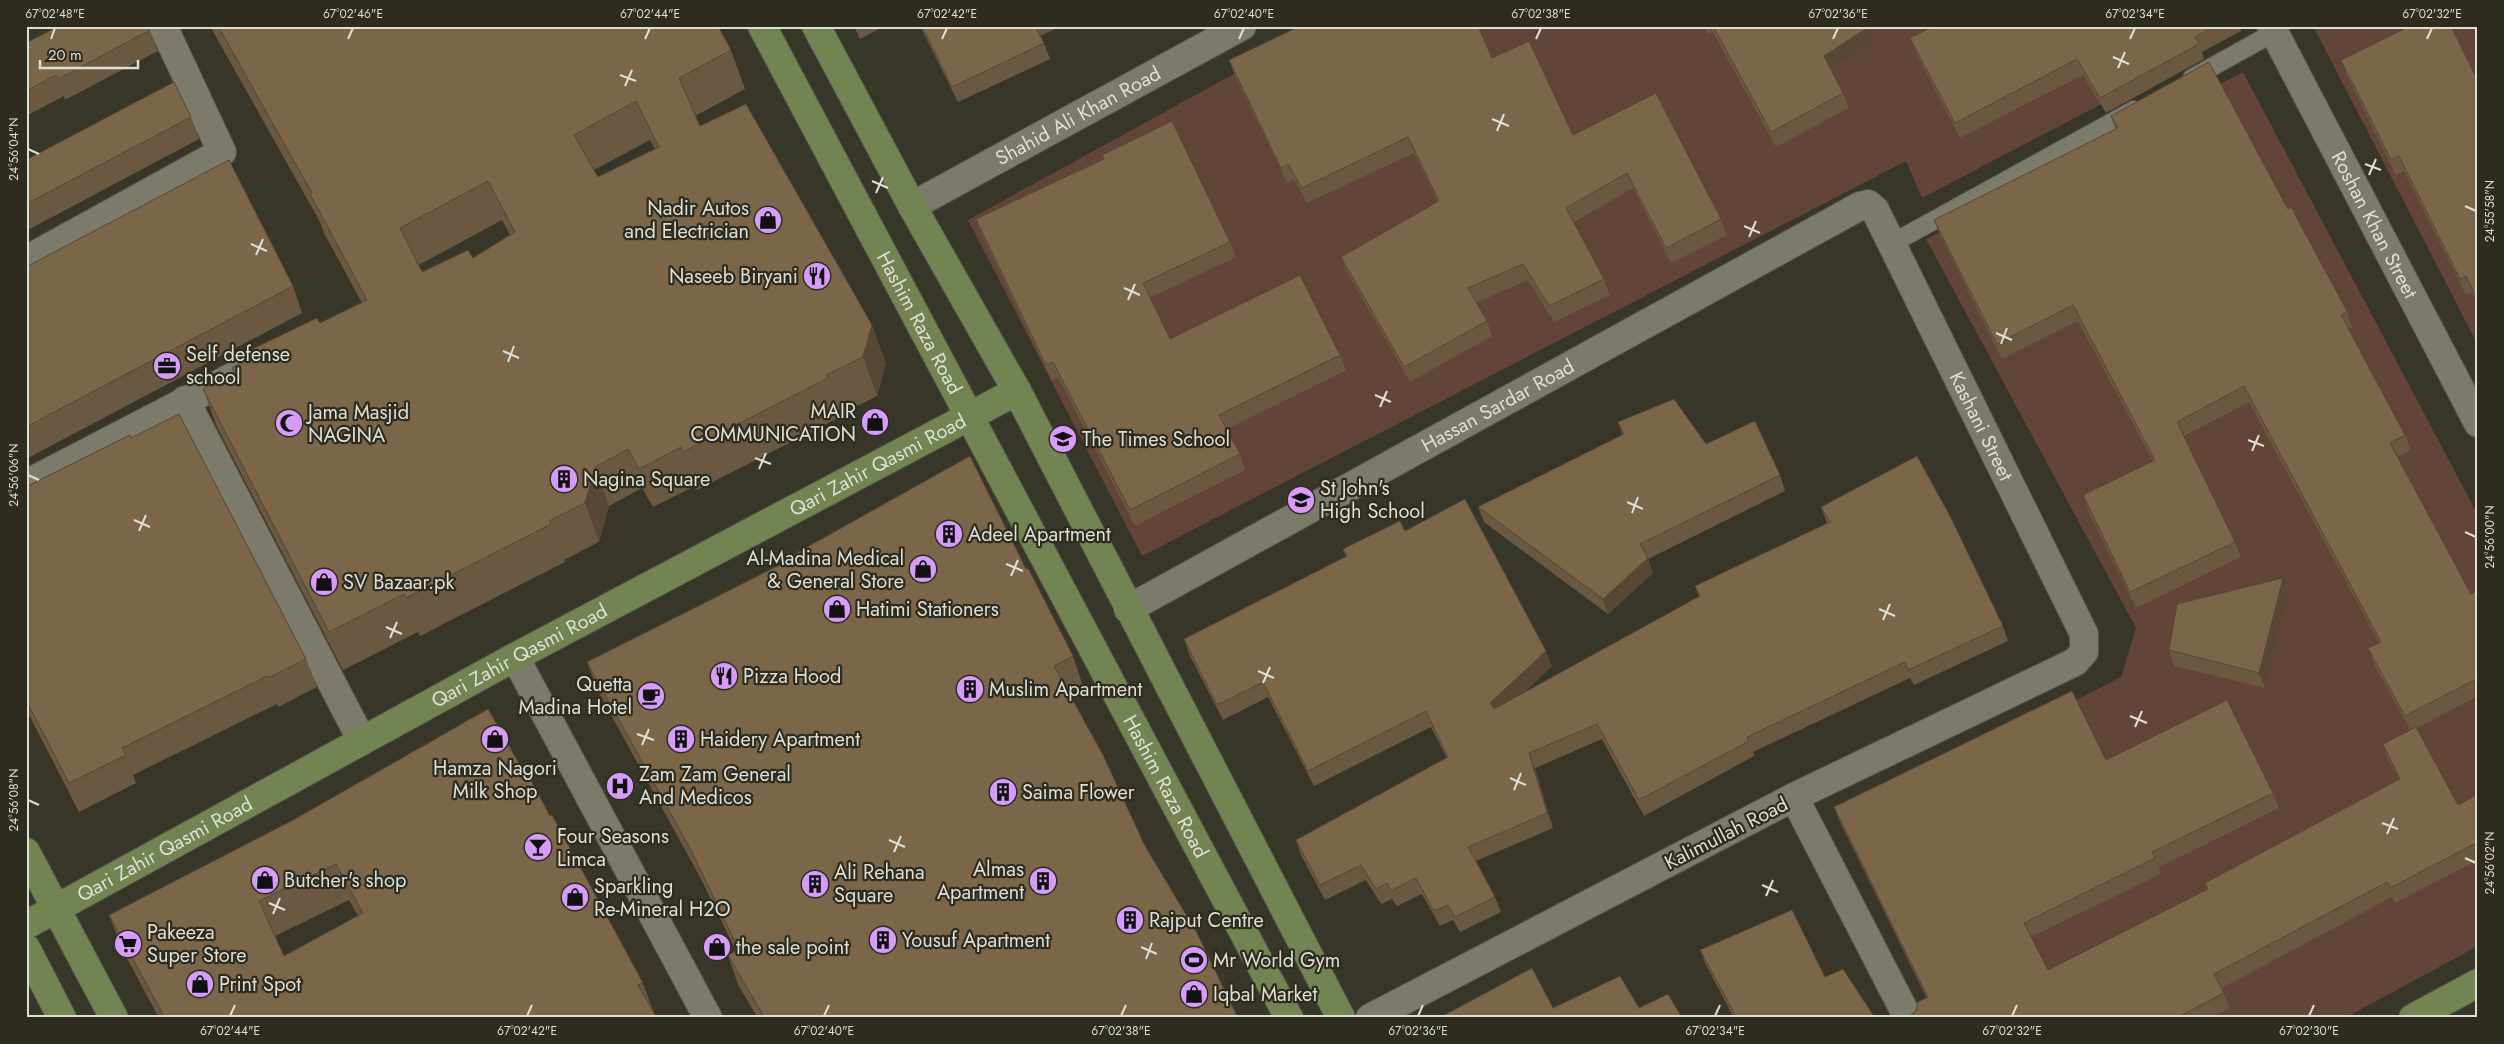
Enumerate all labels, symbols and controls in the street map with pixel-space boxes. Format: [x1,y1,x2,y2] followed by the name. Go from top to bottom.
[25,5,85,23] text: 67°02'48"E
[323,5,383,23] text: 67°02'46"E
[620,5,680,23] text: 67°02'44"E
[917,5,977,23] text: 67°02'42"E
[1214,5,1274,23] text: 67°02'40"E
[1511,5,1571,23] text: 67°02'38"E
[1808,5,1868,23] text: 67°02'36"E
[2105,5,2165,23] text: 67°02'34"E
[2402,5,2462,23] text: 67°02'32"E
[40,38,138,70] scale bar
[48,44,82,66] text: 20 m
[990,59,1166,173] street label: Shahid Ali Khan Road
[5,117,23,181] text: 24°56'04"N
[2324,146,2425,304] street label: Roshan Khan Street
[2481,180,2499,242] text: 24°55'58"N
[624,194,749,246] place label: Nadir Autos and Electrician
[753,205,783,235] shop icon: Nadir Autos and Electrician
[869,246,969,400] street label: Hashim Raza Road
[802,261,832,291] restaurant icon: Naseeb Biryani
[669,262,798,291] place label: Naseeb Biryani
[186,340,290,392] place label: Self defense school
[152,351,182,381] office icon: Self defense school
[1416,352,1580,460] street label: Hassan Sardar Road
[1942,367,2020,486] street label: Kashani Street
[690,397,856,449] place label: MAIR COMMUNICATION
[305,398,409,450] place label: Jama Masjid NAGINA
[784,407,971,524] street label: Qari Zahir Qasmi Road
[860,407,890,437] shop icon: MAIR COMMUNICATION
[274,408,304,438] mosque icon: Jama Masjid NAGINA
[1048,424,1078,454] school or university icon: The Times School
[1082,425,1230,454] place label: The Times School
[5,443,23,507] text: 24°56'06"N
[549,464,579,494] building icon: Nagina Square
[583,465,710,494] place label: Nagina Square
[1320,474,1425,526] place label: St John's High School
[1286,485,1316,515] school or university icon: St John's High School
[2481,505,2499,569] text: 24°56'00"N
[934,519,964,549] building icon: Adeel Apartment
[968,520,1111,549] place label: Adeel Apartment
[747,544,904,596] place label: Al-Madina Medical & General Store
[908,554,938,584] shop icon: Al-Madina Medical & General Store
[309,567,339,597] shop icon: SV Bazaar.pk
[343,568,454,597] place label: SV Bazaar.pk
[822,594,852,624] shop icon: Hatimi Stationers
[856,595,999,624] place label: Hatimi Stationers
[426,597,613,715] street label: Qari Zahir Qasmi Road
[709,661,739,691] restaurant icon: Pizza Hood
[743,662,841,691] place label: Pizza Hood
[519,670,632,722] place label: Quetta Madina Hotel
[955,674,985,704] building icon: Muslim Apartment
[989,675,1142,704] place label: Muslim Apartment
[636,681,666,711] cafe icon: Quetta Madina Hotel
[1116,710,1215,863] street label: Hashim Raza Road
[480,724,510,754] shop icon: Hamza Nagori Milk Shop
[666,724,696,754] building icon: Haidery Apartment
[700,725,860,754] place label: Haidery Apartment
[433,754,557,806] place label: Hamza Nagori Milk Shop
[639,760,791,812] place label: Zam Zam General And Medicos
[5,769,23,831] text: 24°56'08"N
[605,771,635,801] hospital icon: Zam Zam General And Medicos
[988,777,1018,807] building icon: Saima Flower
[1022,778,1135,807] place label: Saima Flower
[72,790,258,909] street label: Qari Zahir Qasmi Road
[1659,790,1793,877] street label: Kalimullah Road
[557,822,669,874] place label: Four Seasons Limca
[2481,831,2499,895] text: 24°56'02"N
[523,832,553,862] bar icon: Four Seasons Limca
[937,855,1024,907] place label: Almas Apartment
[834,858,925,910] place label: Ali Rehana Square
[250,865,280,895] shop icon: Butcher's shop
[284,866,406,895] place label: Butcher's shop
[1028,866,1058,896] building icon: Almas Apartment
[800,869,830,899] building icon: Ali Rehana Square
[594,872,730,924] place label: Sparkling Re-Mineral H2O
[560,882,590,912] shop icon: Sparkling Re-Mineral H2O
[1115,905,1145,935] building icon: Rajput Centre
[1149,906,1264,935] place label: Rajput Centre
[147,918,247,970] place label: Pakeeza Super Store
[868,925,898,955] building icon: Yousuf Apartment
[902,926,1050,955] place label: Yousuf Apartment
[113,929,143,959] supermarket icon: Pakeeza Super Store
[702,932,732,962] shop icon: the sale point
[736,933,849,962] place label: the sale point
[1179,945,1209,975] sports icon: Mr World Gym
[1213,946,1340,975] place label: Mr World Gym
[185,969,215,999] shop icon: Print Spot
[219,970,301,999] place label: Print Spot
[1179,979,1209,1009] shop icon: Iqbal Market
[1213,980,1317,1009] place label: Iqbal Market
[200,1022,260,1040] text: 67°02'44"E
[497,1022,557,1040] text: 67°02'42"E
[794,1022,854,1040] text: 67°02'40"E
[1091,1022,1151,1040] text: 67°02'38"E
[1388,1022,1448,1040] text: 67°02'36"E
[1685,1022,1745,1040] text: 67°02'34"E
[1982,1022,2042,1040] text: 67°02'32"E
[2279,1022,2339,1040] text: 67°02'30"E

